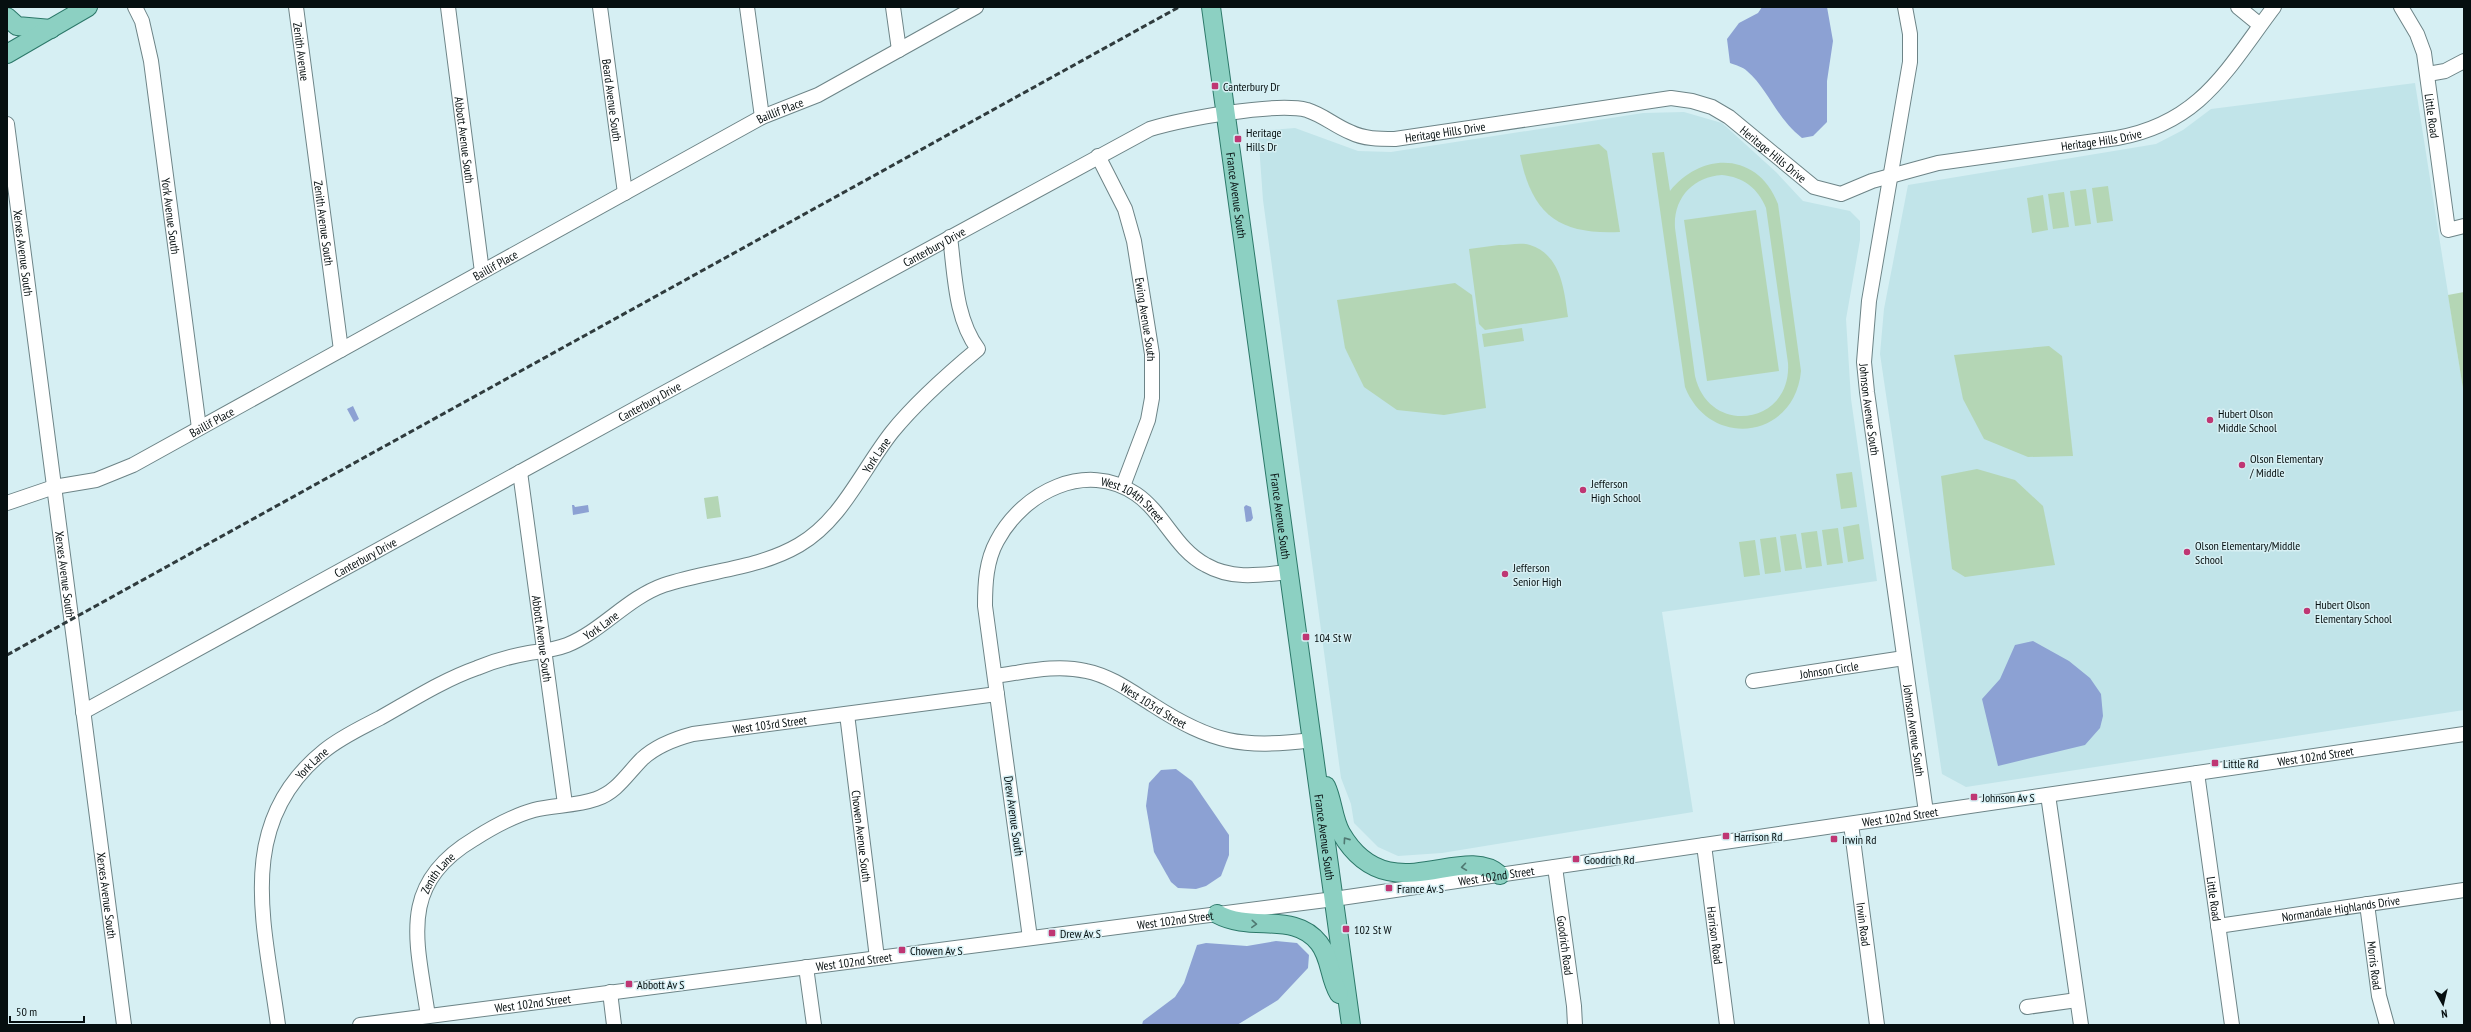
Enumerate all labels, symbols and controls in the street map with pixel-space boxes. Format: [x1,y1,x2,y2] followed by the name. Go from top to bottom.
[291,21,313,82] street label: Zenith Avenue
[600,58,626,142] street label: Beard Avenue South
[1223,79,1281,94] place label: Canterbury Dr
[1210,81,1220,91] marker: Canterbury Dr
[2422,92,2443,139] street label: Little Road
[754,94,805,126] street label: Baillif Place
[452,96,478,184] street label: Abbott Avenue South
[1404,118,1486,145] street label: Heritage Hills Drive
[1738,122,1810,185] street label: Heritage Hills Drive
[1246,125,1282,154] place label: Heritage Hills Dr
[2060,125,2143,153] street label: Heritage Hills Drive
[1233,134,1243,144] marker: Heritage Hills Dr
[1224,151,1250,239] street label: France Avenue South
[159,177,184,255] street label: York Avenue South
[311,180,337,267] street label: Zenith Avenue South
[11,209,37,297] street label: Xerxes Avenue South
[900,223,968,269] street label: Canterbury Drive
[470,246,520,283] street label: Baillif Place
[1132,276,1160,361] street label: Ewing Avenue South
[1857,362,1883,456] street label: Johnson Avenue South
[615,378,683,424] street label: Canterbury Drive
[187,403,237,440] street label: Baillif Place
[2218,406,2277,435] place label: Hubert Olson Middle School
[2205,415,2215,425] marker: Hubert Olson Middle School
[858,434,893,476] street label: York Lane
[2249,451,2324,480] place label: Olson Elementary / Middle
[2237,460,2247,470] marker: Olson Elementary / Middle
[1268,472,1294,560] street label: France Avenue South
[1100,473,1168,526] street label: West 104th Street
[1590,476,1641,505] place label: Jefferson High School
[1578,485,1588,495] marker: Jefferson High School
[52,530,78,618] street label: Xerxes Avenue South
[331,534,399,580] street label: Canterbury Drive
[2195,538,2300,567] place label: Olson Elementary/Middle School
[2182,547,2192,557] marker: Olson Elementary/Middle School
[1512,560,1561,589] place label: Jefferson Senior High
[1500,569,1510,579] marker: Jefferson Senior High
[529,594,556,683] street label: Abbott Avenue South
[2315,597,2392,626] place label: Hubert Olson Elementary School
[2302,606,2312,616] marker: Hubert Olson Elementary School
[580,607,621,643] street label: York Lane
[1314,630,1352,645] place label: 104 St W
[1301,632,1311,642] marker: 104 St W
[1798,658,1860,681] street label: Johnson Circle
[1118,679,1190,731] street label: West 103rd Street
[1901,683,1928,777] street label: Johnson Avenue South
[732,712,808,736] street label: West 103rd Street
[292,743,331,782] street label: York Lane
[2276,743,2355,769] street label: West 102nd Street
[2223,756,2258,771] place label: Little Rd
[2210,758,2220,768] marker: Little Rd
[1001,775,1027,857] street label: Drew Avenue South
[849,789,875,883] street label: Chowen Avenue South
[1981,790,2035,805] place label: Johnson Av S
[1969,792,1979,802] marker: Johnson Av S
[1312,793,1339,881] street label: France Avenue South
[1861,803,1940,829] street label: West 102nd Street
[1734,829,1782,844] place label: Harrison Rd
[1721,831,1731,841] marker: Harrison Rd
[1842,832,1877,847] place label: Irwin Rd
[1829,834,1839,844] marker: Irwin Rd
[1344,837,1351,844] one-way arrow
[417,849,457,896] street label: Zenith Lane
[94,851,120,940] street label: Xerxes Avenue South
[1584,852,1634,867] place label: Goodrich Rd
[1571,854,1581,864] marker: Goodrich Rd
[1457,862,1536,888] street label: West 102nd Street
[1461,862,1468,871] one-way arrow
[2204,875,2225,922] street label: Little Road
[1397,881,1444,896] place label: France Av S
[1384,883,1394,893] marker: France Av S
[2281,892,2401,924] street label: Normandale Highlands Drive
[1854,901,1874,947] street label: Irwin Road
[1704,906,1727,965] street label: Harrison Road
[1136,907,1215,932] street label: West 102nd Street
[1554,915,1577,976] street label: Goodrich Road
[1251,920,1257,929] one-way arrow
[1354,922,1392,937] place label: 102 St W
[1341,924,1351,934] marker: 102 St W
[1060,926,1101,941] place label: Drew Av S
[1047,928,1057,938] marker: Drew Av S
[2364,940,2386,991] street label: Morris Road
[910,943,963,958] place label: Chowen Av S
[897,945,907,955] marker: Chowen Av S
[815,949,894,973] street label: West 102nd Street
[637,977,684,992] place label: Abbott Av S
[624,979,634,989] marker: Abbott Av S
[2423,984,2463,1024] north arrow
[494,990,572,1015] street label: West 102nd Street
[10,998,84,1024] scale bar
[16,1004,37,1019] text: 50 m
[2440,1007,2448,1021] text: N

